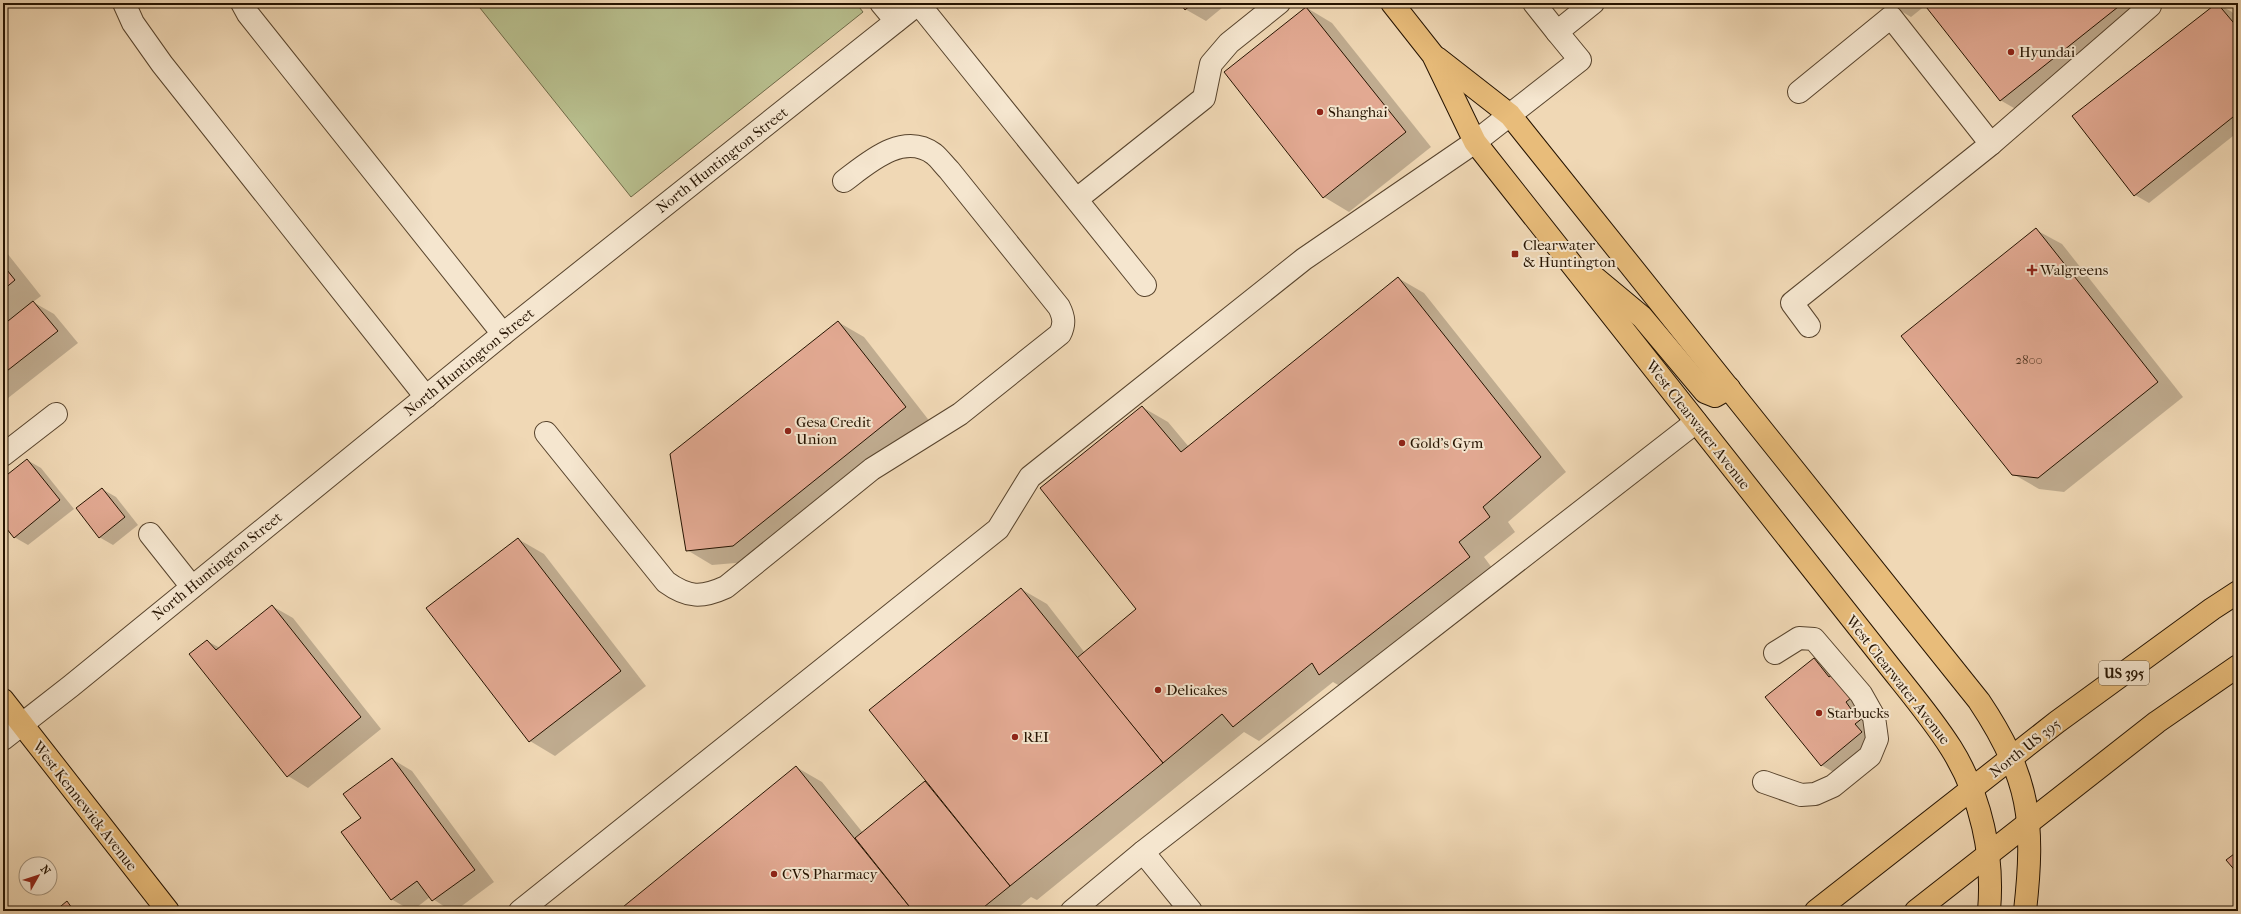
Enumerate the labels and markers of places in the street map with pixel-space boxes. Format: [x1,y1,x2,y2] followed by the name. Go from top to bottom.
[2019,43,2076,61] place label: Hyundai
[2006,47,2016,57] marker: Hyundai
[1328,103,1388,121] place label: Shanghai
[1315,107,1325,117] marker: Shanghai
[1523,236,1616,271] place label: Clearwater & Huntington
[1510,249,1520,259] marker: Clearwater & Huntington
[2039,261,2109,279] place label: Walgreens
[2027,265,2037,275] marker: Walgreens
[796,413,872,448] place label: Gesa Credit Union
[783,426,793,436] marker: Gesa Credit Union
[1410,434,1484,452] place label: Gold's Gym
[1397,438,1407,448] marker: Gold's Gym
[1166,681,1228,699] place label: Delicakes
[1153,685,1163,695] marker: Delicakes
[1827,704,1890,722] place label: Starbucks
[1814,708,1824,718] marker: Starbucks
[1023,728,1049,746] place label: REI
[1010,732,1020,742] marker: REI
[782,865,879,883] place label: CVS Pharmacy
[769,869,779,879] marker: CVS Pharmacy

